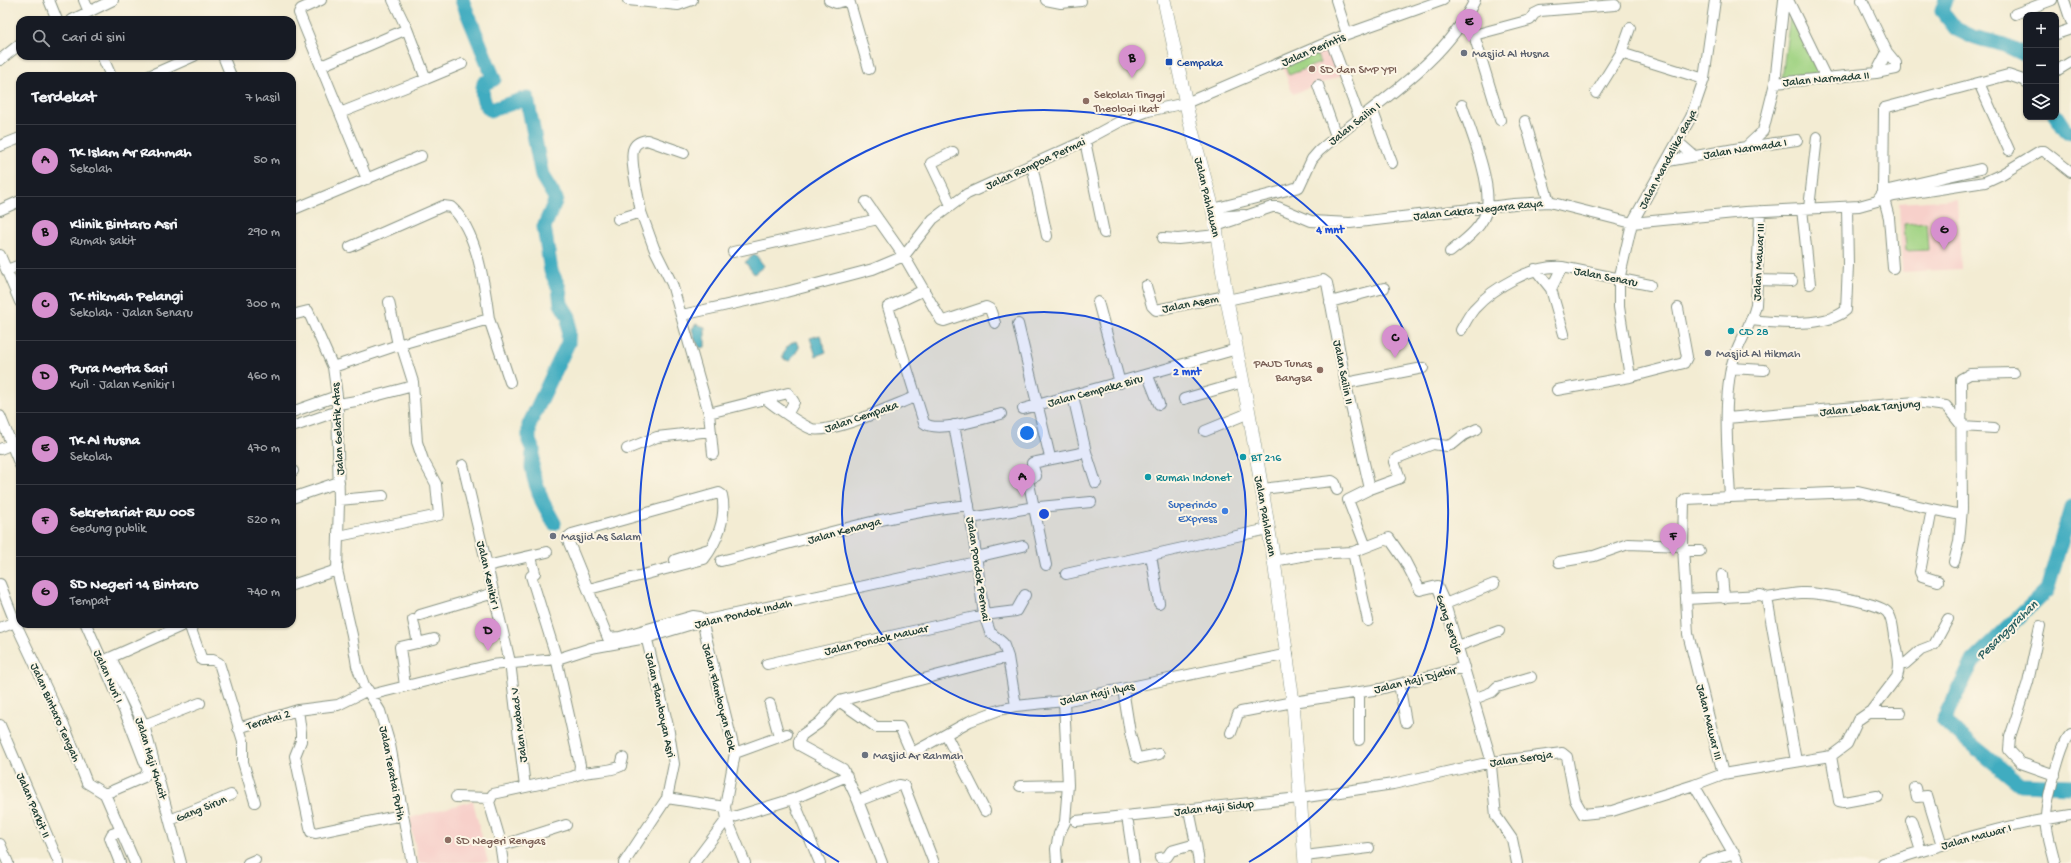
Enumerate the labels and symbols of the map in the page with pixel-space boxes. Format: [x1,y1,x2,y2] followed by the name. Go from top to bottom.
[1456,9,1482,42] pin: E
[1280,31,1348,71] street label: Jalan Perintis
[1119,45,1145,78] pin: B
[1459,48,1469,58] marker: Masjid Al Husna
[1472,48,1550,62] place label: Masjid Al Husna
[1164,57,1174,67] marker: Cempaka
[1177,57,1223,71] place label: Cempaka
[1307,64,1317,74] marker: SD dan SMP YPI
[1320,64,1397,78] place label: SD dan SMP YPI
[1782,69,1870,91] street label: Jalan Narmada II
[1093,89,1166,117] place label: Sekolah Tinggi Theologi Ikat
[1081,96,1091,106] marker: Sekolah Tinggi Theologi Ikat
[1326,100,1384,149] street label: Jalan Sailin I
[1637,107,1701,212] street label: Jalan Mandalika Raya
[984,135,1088,194] street label: Jalan Rempoa Permai
[1703,136,1788,163] street label: Jalan Narmada I
[1190,156,1222,239] street label: Jalan Pahlawan
[1413,197,1544,225] street label: Jalan Cakra Negara Raya
[1931,217,1957,250] pin: G
[1751,223,1769,301] street label: Jalan Mawar III
[1315,224,1345,238] text: 4 mnt
[1572,265,1639,291] street label: Jalan Senaru
[1161,293,1220,317] street label: Jalan Asem
[1382,325,1408,358] pin: C
[1726,326,1736,336] marker: CD 28
[1739,326,1769,340] place label: CD 28
[1329,339,1355,406] street label: Jalan Sailin II
[1703,348,1713,358] marker: Masjid Al Hikmah
[1716,348,1801,362] place label: Masjid Al Hikmah
[1253,358,1313,386] place label: PAUD Tunas Bangsa
[1315,365,1325,375] marker: PAUD Tunas Bangsa
[1173,366,1202,380] text: 2 mnt
[1046,372,1145,411] street label: Jalan Cempaka Biru
[330,382,348,476] street label: Jalan Gelatik Atas
[1819,398,1921,420] street label: Jalan Lebak Tanjung
[823,399,900,437] street label: Jalan Cempaka
[1017,423,1037,443] your location
[1238,452,1248,462] marker: BT 216
[1250,452,1282,466] place label: BT 216
[1009,464,1035,497] pin: A
[1143,472,1153,482] marker: Rumah Indonet
[1156,472,1232,486] place label: Rumah Indonet
[1250,475,1278,558] street label: Jalan Pahlawan
[1168,499,1218,527] place label: Superindo Express
[1220,506,1230,516] marker: Superindo Express
[1037,507,1051,521] centre of rings
[806,515,883,548] street label: Jalan Kenanga
[962,516,992,623] street label: Jalan Pondok Permai
[1660,523,1686,556] pin: F
[548,531,558,541] marker: Masjid As Salam
[561,531,641,545] place label: Masjid As Salam
[472,540,502,611] street label: Jalan Kenikir I
[1431,593,1465,657] street label: Gang Seroja
[693,597,794,633] street label: Jalan Pondok Indah
[1974,597,2042,664] water label: Pesanggrahan
[475,618,501,651] pin: D
[823,622,931,660] street label: Jalan Pondok Mawar
[698,642,739,754] street label: Jalan Flamboyan Elok
[89,648,125,706] street label: Jalan Nuri I
[641,652,677,760] street label: Jalan Flamboyan Asri
[26,661,82,765] street label: Jalan Bintaro Tengah
[1373,664,1460,698] street label: Jalan Haji Djabir
[1059,680,1137,710] street label: Jalan Haji Ilyas
[1692,683,1724,762] street label: Jalan Mawar III
[508,686,532,763] street label: Jalan Mabad V
[244,708,292,734] street label: Teratai 2
[131,716,169,802] street label: Jalan Haji Khacit
[375,725,407,822] street label: Jalan Teratai Putih
[1489,749,1554,771] street label: Jalan Seroja
[860,750,870,760] marker: Masjid Ar Rahmah
[873,750,964,764] place label: Masjid Ar Rahmah
[12,771,52,841] street label: Jalan Parkit II
[174,793,229,826] street label: Gang Sirun
[1174,798,1255,820] street label: Jalan Haji Sidup
[1940,822,2013,854] street label: Jalan Mawar I
[443,835,453,845] marker: SD Negeri Rengas
[456,835,546,849] place label: SD Negeri Rengas

